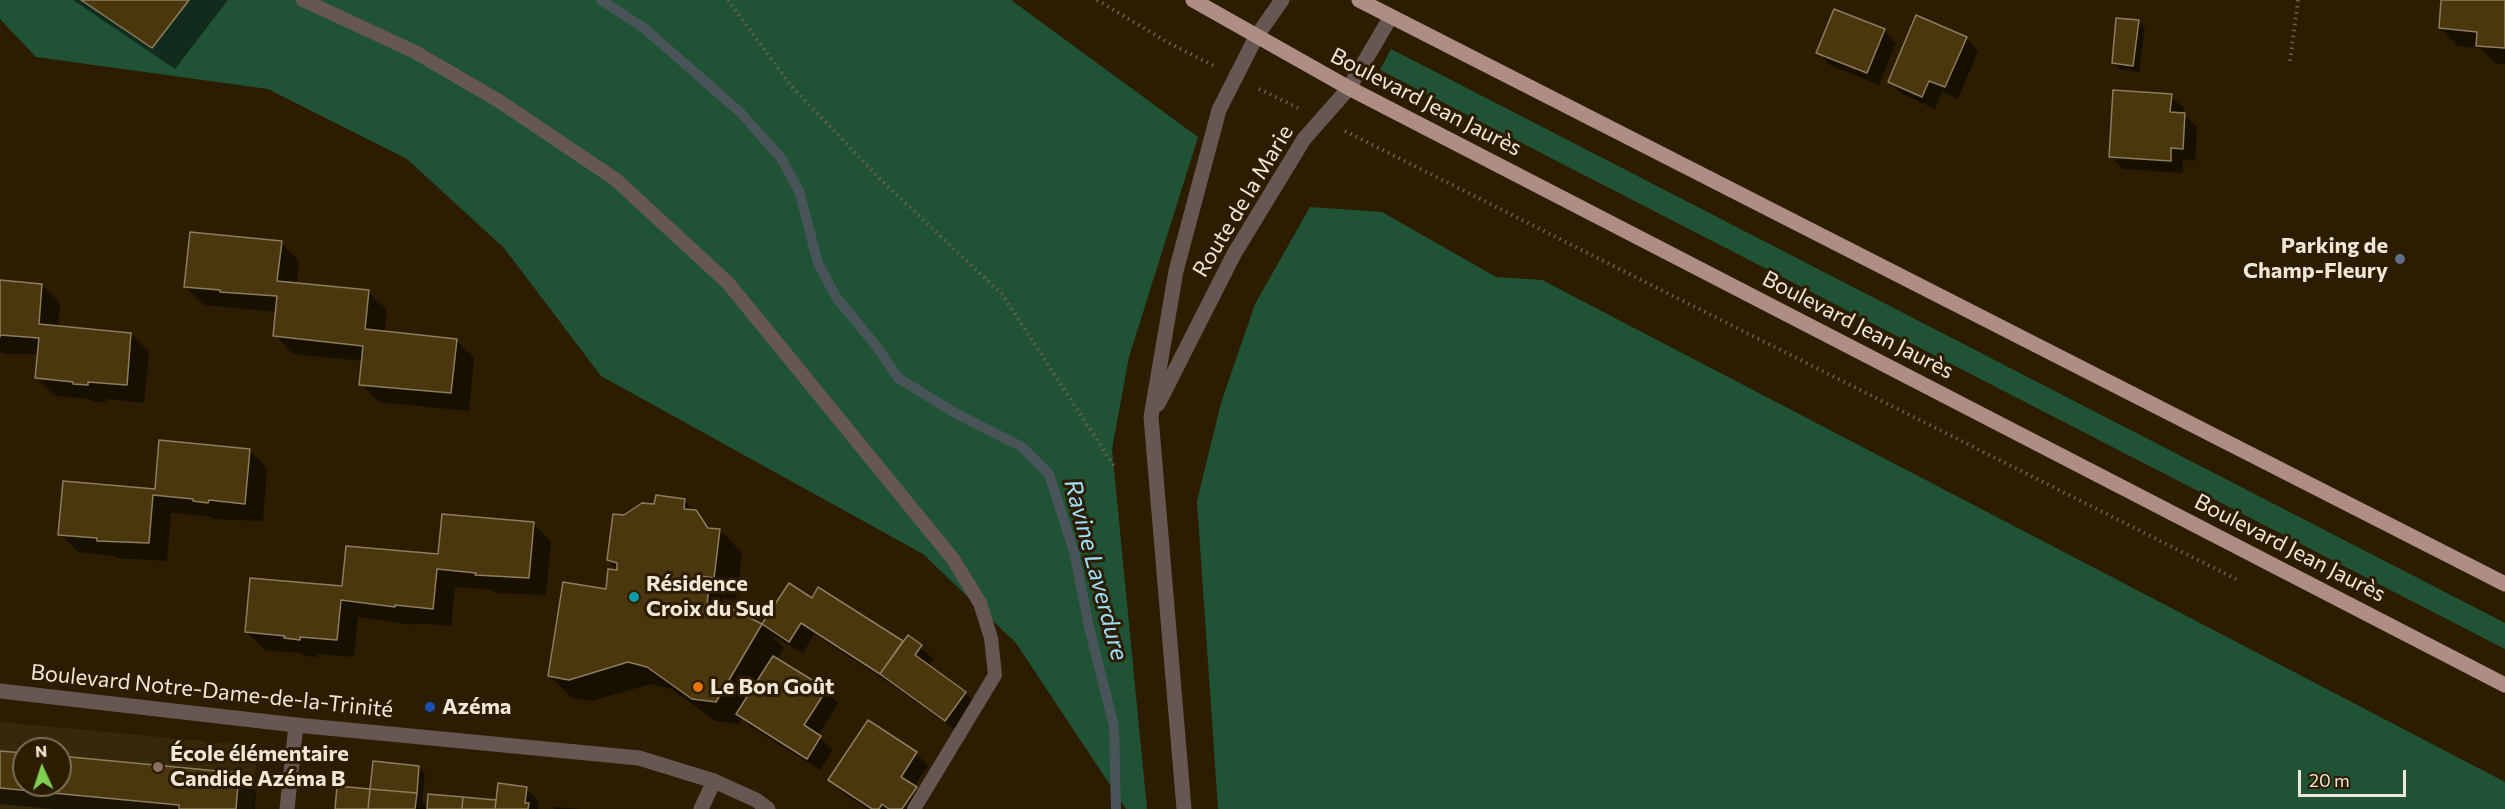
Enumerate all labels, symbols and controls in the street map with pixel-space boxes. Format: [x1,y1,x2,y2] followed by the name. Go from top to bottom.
[1326,42,1526,162] street label: Boulevard Jean Jaurès
[1187,120,1299,282] street label: Route de la Marie
[2243,233,2388,284] place label: Parking de Champ-Fleury
[2393,252,2407,266] marker: Parking de Champ-Fleury
[1758,265,1958,385] street label: Boulevard Jean Jaurès
[1058,476,1134,664] water label: Ravine Laverdure
[2190,488,2390,608] street label: Boulevard Jean Jaurès
[646,571,774,622] place label: Résidence Croix du Sud
[627,590,641,604] marker: Résidence Croix du Sud
[29,659,395,723] street label: Boulevard Notre-Dame-de-la-Trinité
[710,674,834,700] place label: Le Bon Goût
[691,680,705,694] marker: Le Bon Goût
[442,694,511,720] place label: Azéma
[423,700,437,714] marker: Azéma
[12,737,72,797] north arrow
[35,741,48,760] text: N
[170,741,349,792] place label: École élémentaire Candide Azéma B
[2301,758,2409,796] scale bar
[151,760,165,774] marker: École élémentaire Candide Azéma B
[2309,769,2350,791] text: 20 m

